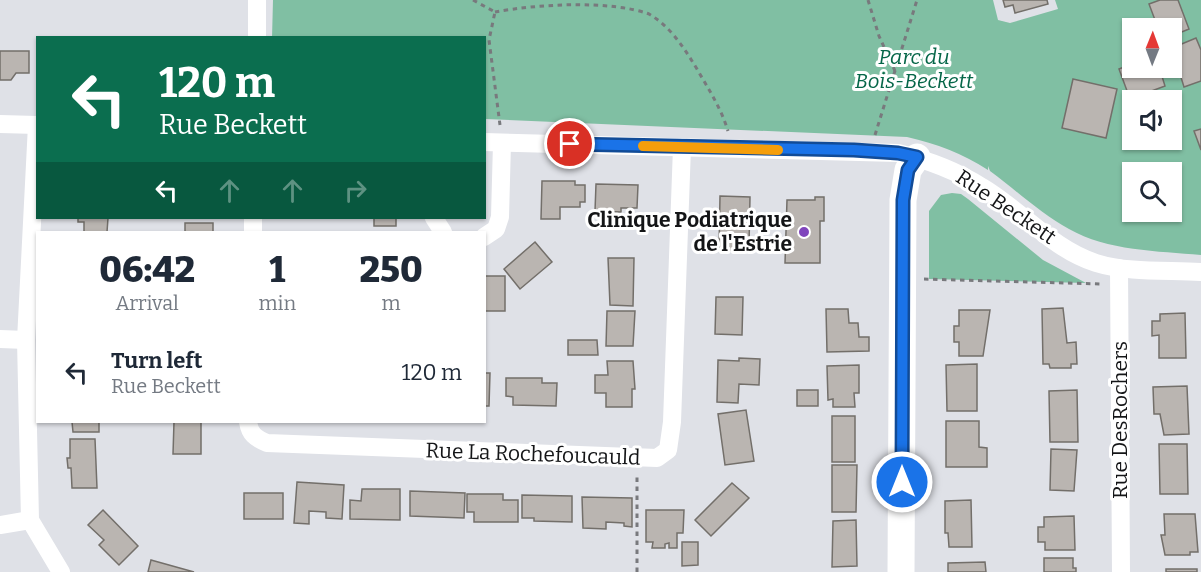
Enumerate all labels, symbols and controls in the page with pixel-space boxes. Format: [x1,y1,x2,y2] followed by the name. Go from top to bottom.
[1122,18,1182,78] north arrow
[1122,18,1182,222] map controls
[855,44,974,94] park label: Parc du Bois-Beckett
[159,58,275,108] text: 120 m
[60,60,138,138] icon: left
[1122,90,1182,150] button: sound
[159,109,307,141] text: Rue Beckett
[544,118,595,169] pin
[553,127,586,160] icon: arrive
[1122,162,1182,222] button: search
[951,164,1061,250] street label: Rue Beckett
[150,174,183,207] icon: left
[213,174,246,207] icon: ahead
[276,174,309,207] icon: ahead
[339,174,372,207] icon: right
[587,207,792,257] place label: Clinique Podiatrique de l'Estrie
[797,225,811,239] marker: Clinique Podiatrique de l'Estrie
[99,248,195,292] text: 06:42
[269,248,285,292] text: 1
[359,248,423,292] text: 250
[116,291,179,315] text: Arrival
[258,291,296,315] text: min
[382,291,401,315] text: m
[1107,341,1133,499] street label: Rue DesRochers
[111,347,203,374] text: Turn left
[60,356,93,389] icon: left
[402,359,462,386] text: 120 m
[111,374,221,398] text: Rue Beckett
[425,437,641,471] street label: Rue La Rochefoucauld
[870,450,934,514] position arrow

